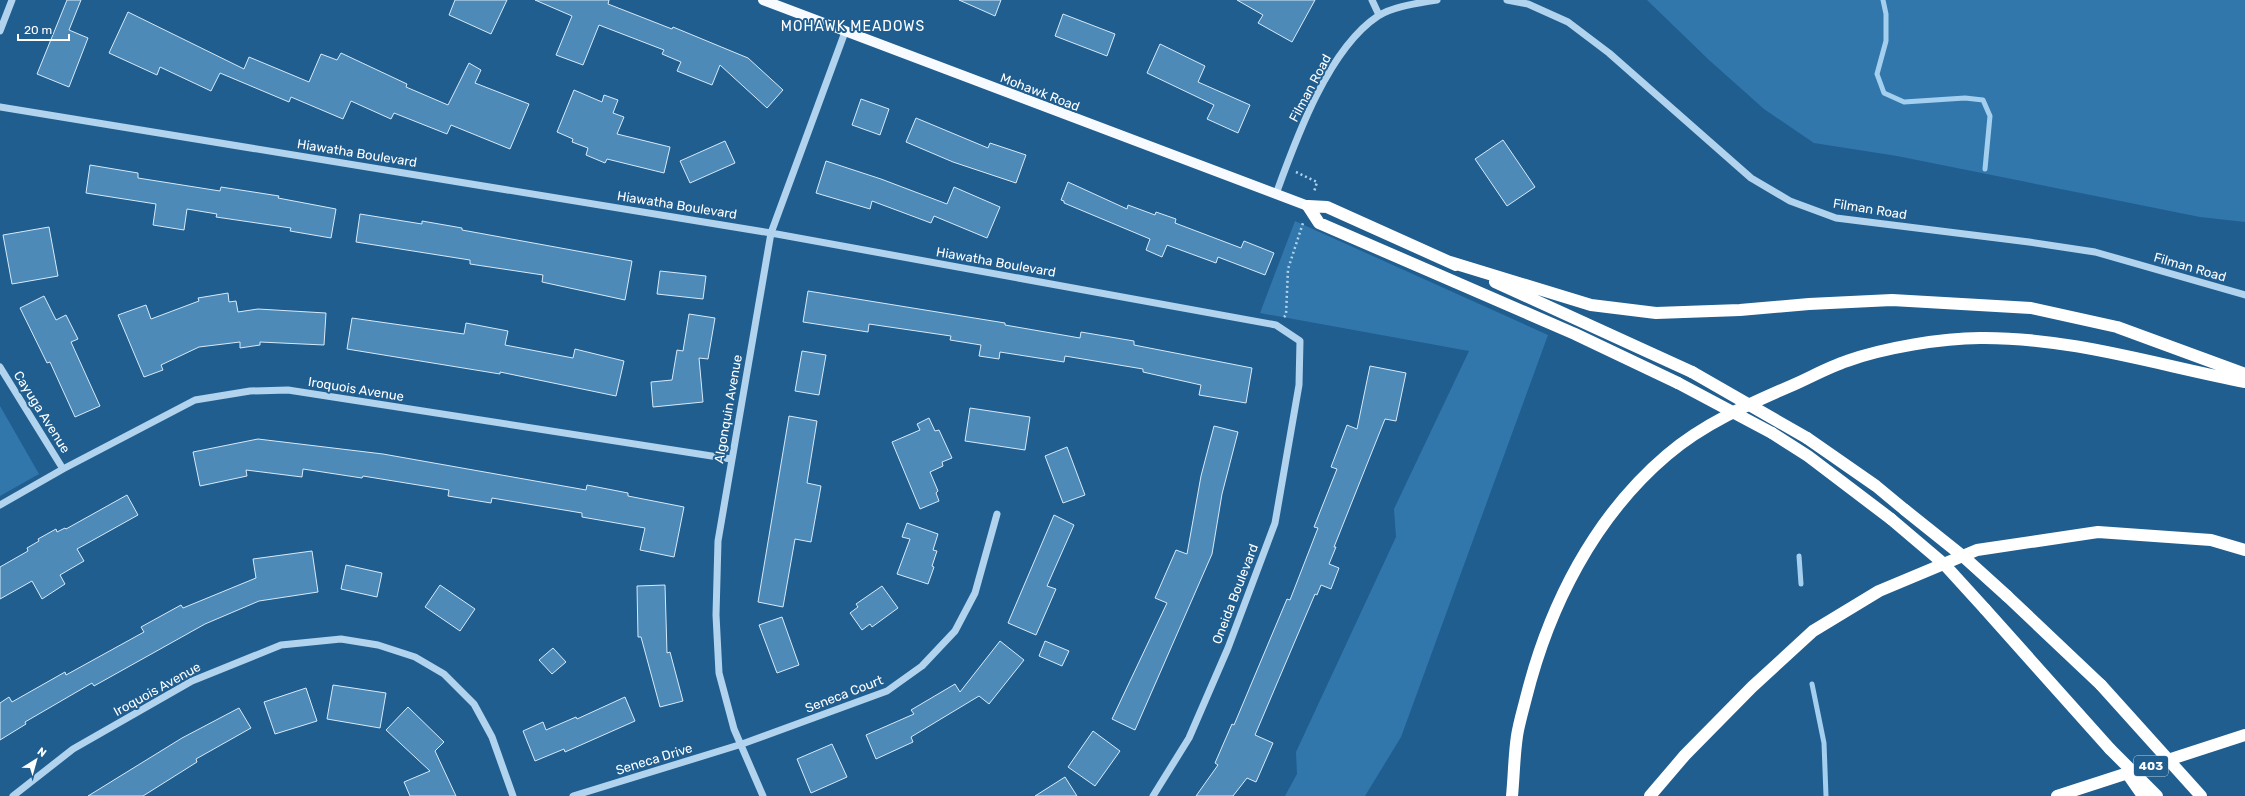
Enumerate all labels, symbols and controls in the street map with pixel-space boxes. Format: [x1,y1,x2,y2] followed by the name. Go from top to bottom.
[18,16,69,42] scale bar
[781,18,925,35] district label: MOHAWK MEADOWS
[24,23,52,37] text: 20 m
[1286,52,1334,124] street label: Filman Road
[998,70,1082,114] street label: Mohawk Road
[296,136,418,170] street label: Hiawatha Boulevard
[616,188,738,222] street label: Hiawatha Boulevard
[1832,196,1908,222] street label: Filman Road
[935,244,1057,280] street label: Hiawatha Boulevard
[2152,250,2228,284] street label: Filman Road
[711,354,746,465] street label: Algonquin Avenue
[10,368,73,456] street label: Cayuga Avenue
[307,374,405,404] street label: Iroquois Avenue
[1209,542,1261,646] street label: Oneida Boulevard
[111,659,203,719] street label: Iroquois Avenue
[803,672,885,716] street label: Seneca Court
[16,740,56,780] north arrow
[614,740,694,778] street label: Seneca Drive
[35,745,49,760] text: N
[2134,756,2168,776] road number: 403

